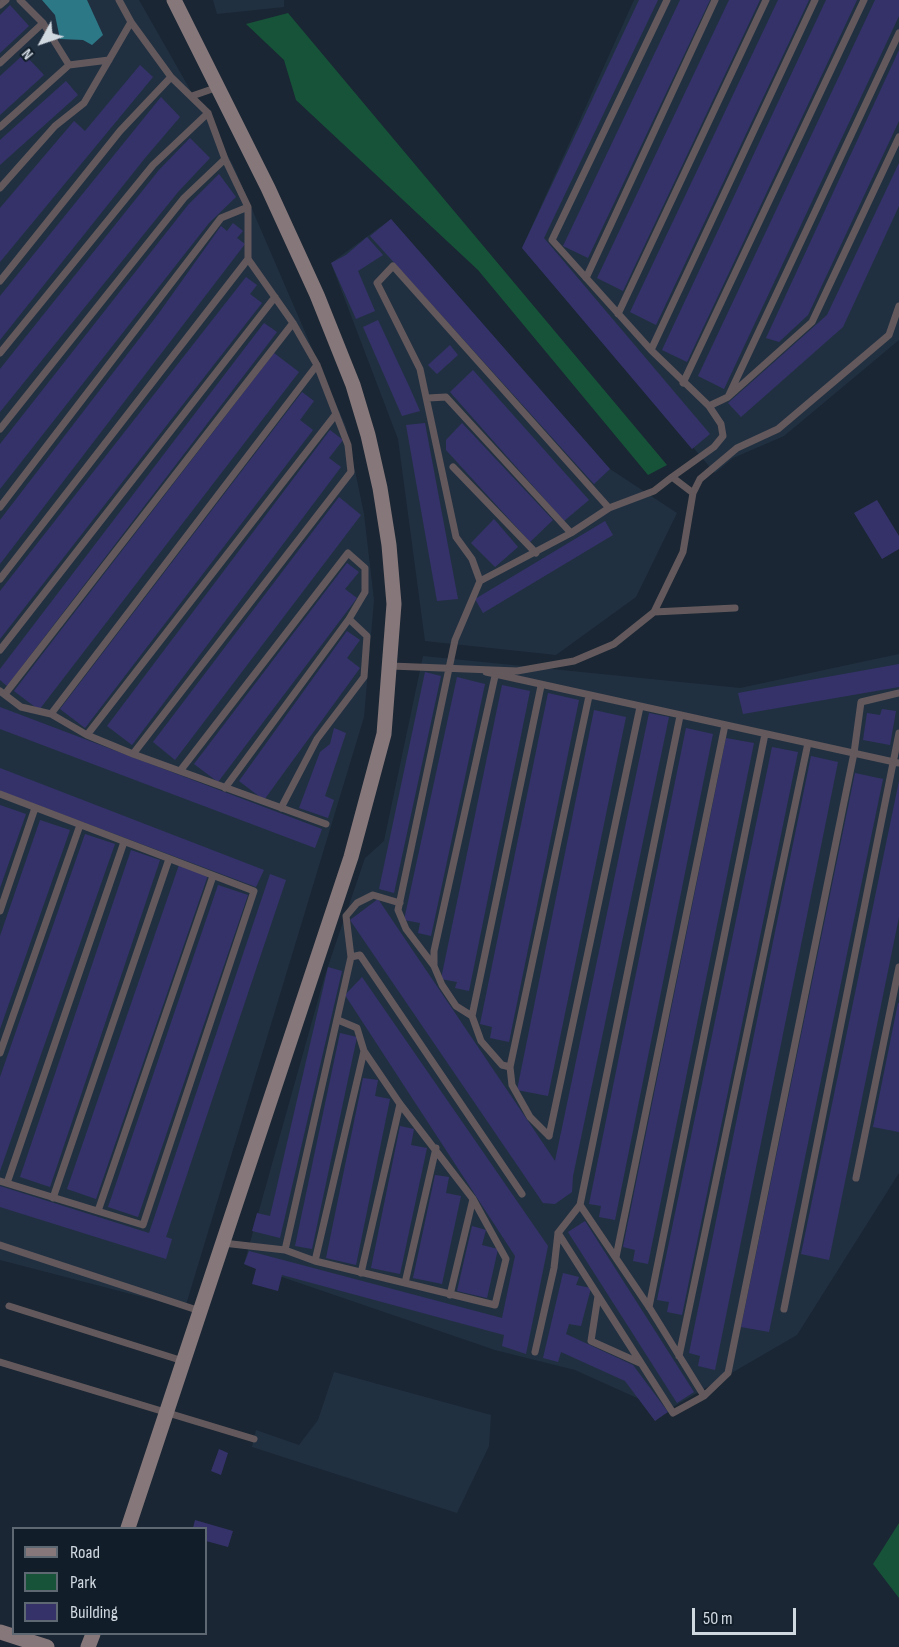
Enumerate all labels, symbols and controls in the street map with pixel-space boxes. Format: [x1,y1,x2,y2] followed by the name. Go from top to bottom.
[12,12,72,72] north arrow
[18,45,38,63] text: N
[12,1527,207,1635] legend
[70,1542,100,1563] text: Road
[70,1572,96,1593] text: Park
[695,1596,798,1634] scale bar
[70,1602,118,1623] text: Building
[703,1608,733,1629] text: 50 m

